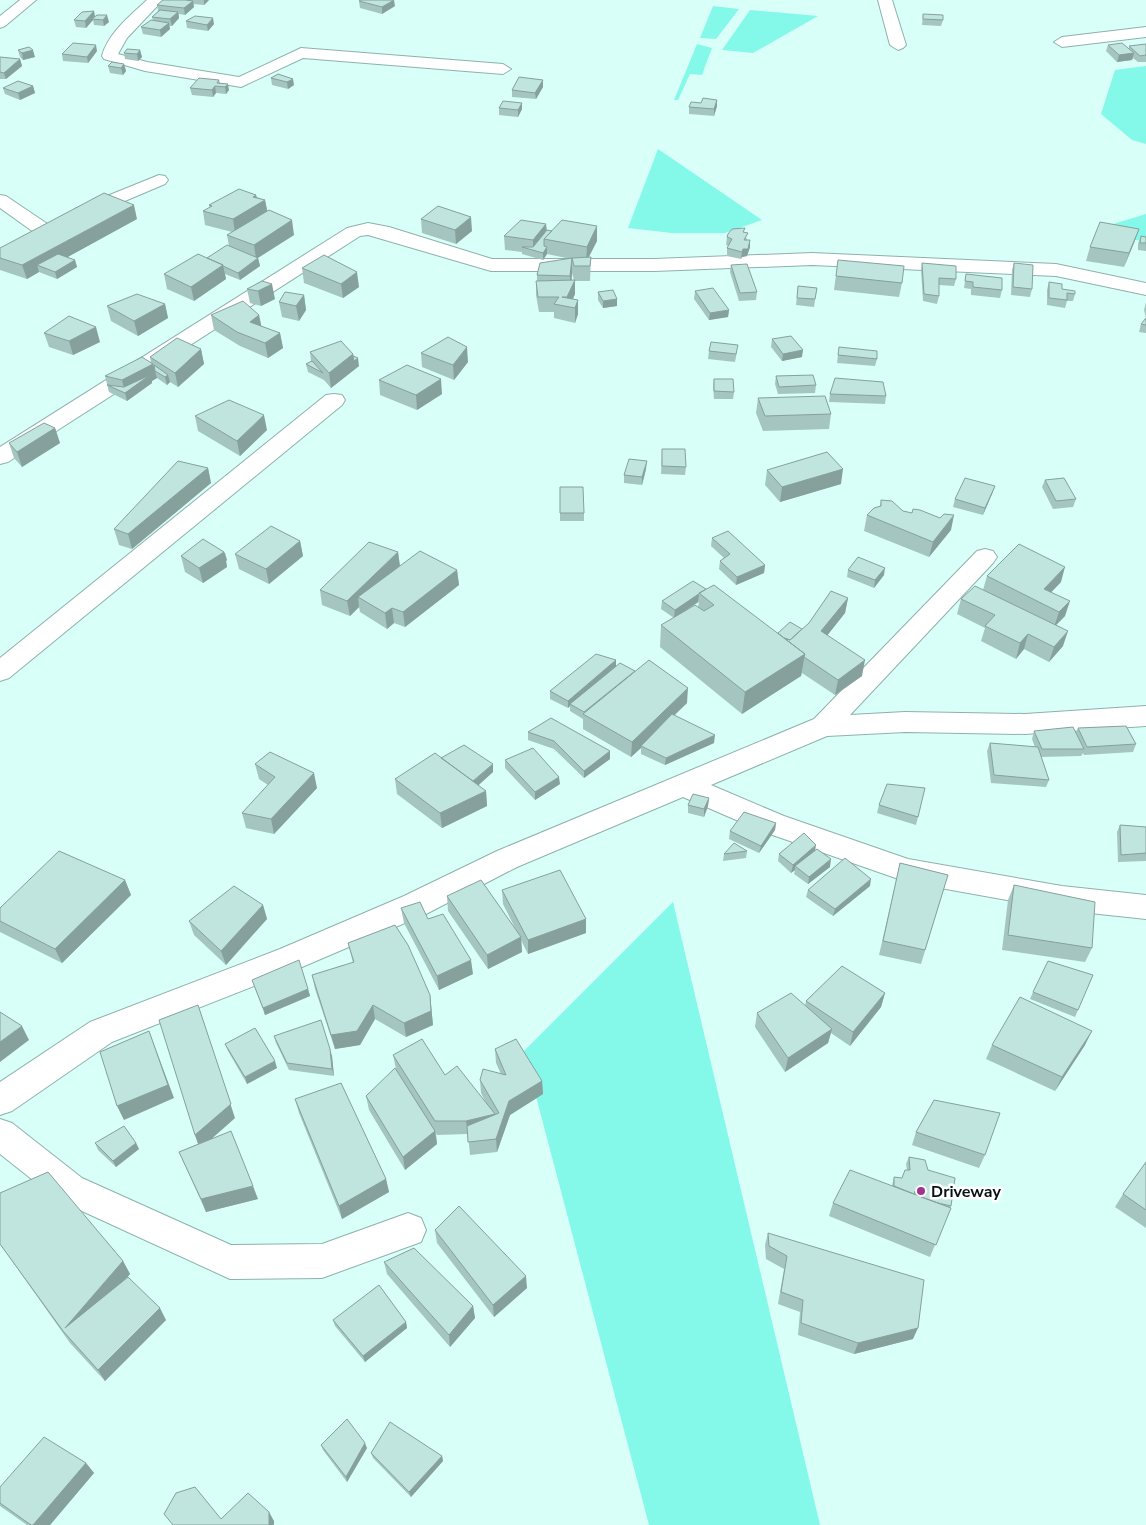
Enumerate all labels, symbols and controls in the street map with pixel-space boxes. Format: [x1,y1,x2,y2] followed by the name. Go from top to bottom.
[931,1181,1002,1203] place label: Driveway
[915,1185,927,1197] marker: Driveway

